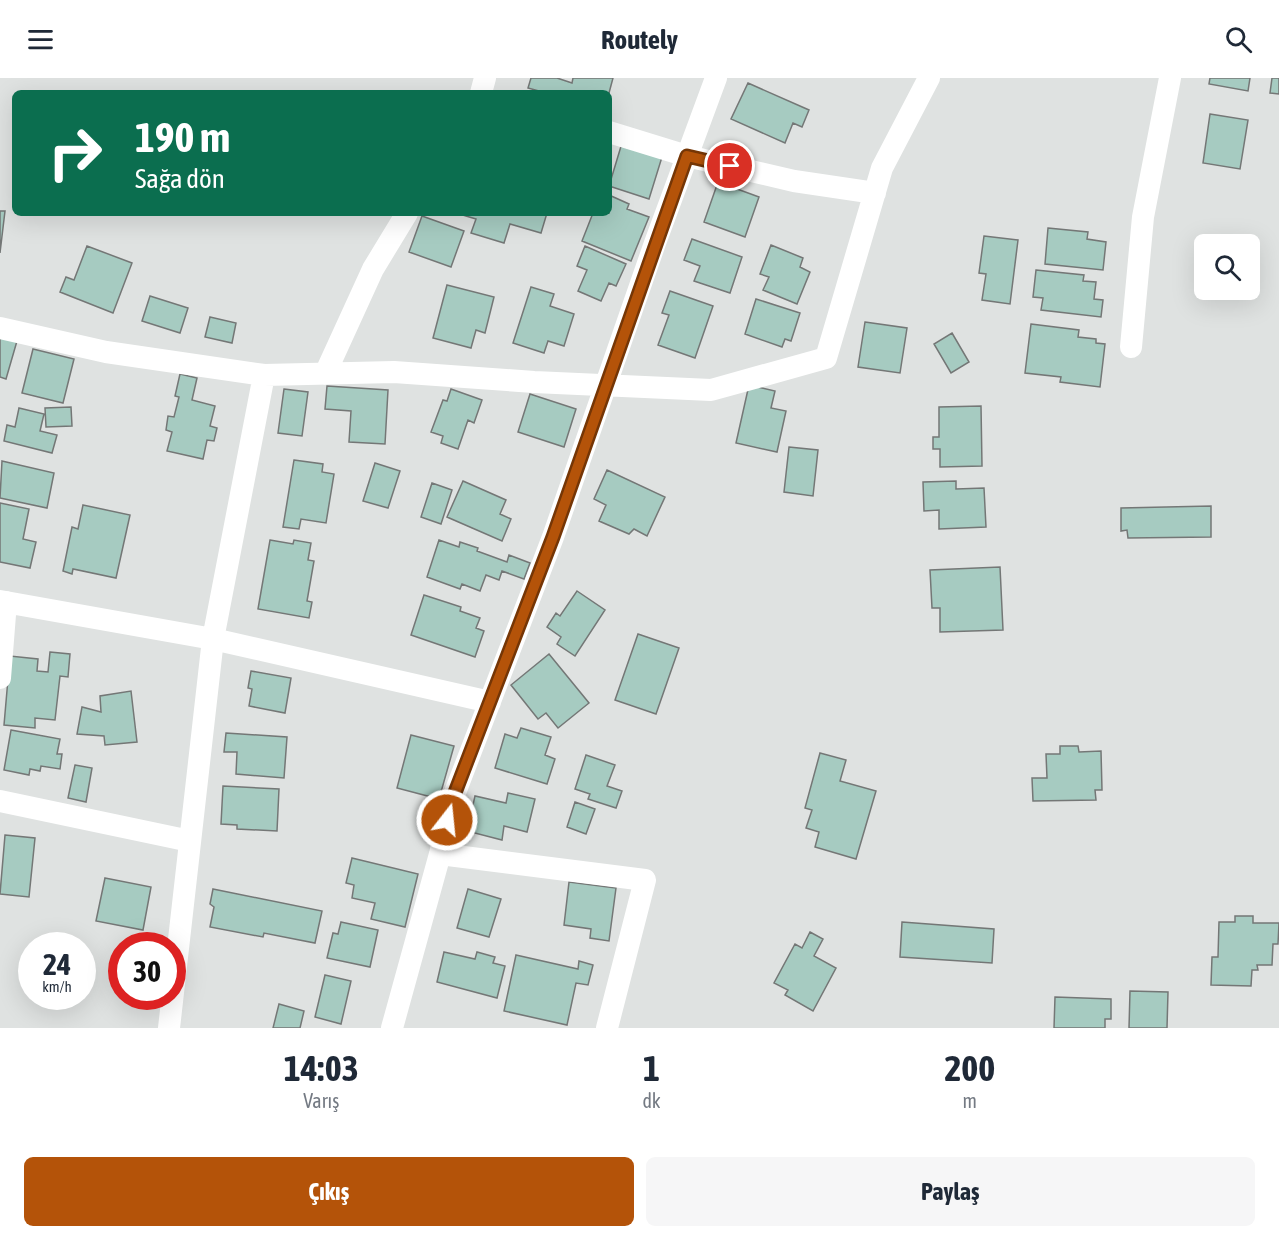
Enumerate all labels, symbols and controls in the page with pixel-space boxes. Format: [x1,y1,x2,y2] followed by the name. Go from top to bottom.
[24,23,57,56] icon: menu
[1222,23,1255,56] icon: search
[601,24,678,55] text: Routely
[135,113,230,161] text: 190 m
[36,114,114,192] icon: right
[704,140,755,191] pin
[713,149,746,182] icon: arrive
[135,163,225,194] text: Sağa dön
[1194,234,1260,300] map controls
[1194,234,1260,300] button: search
[415,788,479,852] position arrow
[108,932,186,1010] speed limit sign: 30
[43,947,71,981] text: 24
[42,978,72,995] text: km/h
[284,1047,359,1089] text: 14:03
[643,1047,660,1089] text: 1
[944,1047,995,1089] text: 200
[303,1089,339,1112] text: Varış
[642,1089,661,1112] text: dk
[963,1089,977,1112] text: m
[24,1157,634,1226] button: Çıkış
[646,1157,1255,1226] button: Paylaş

